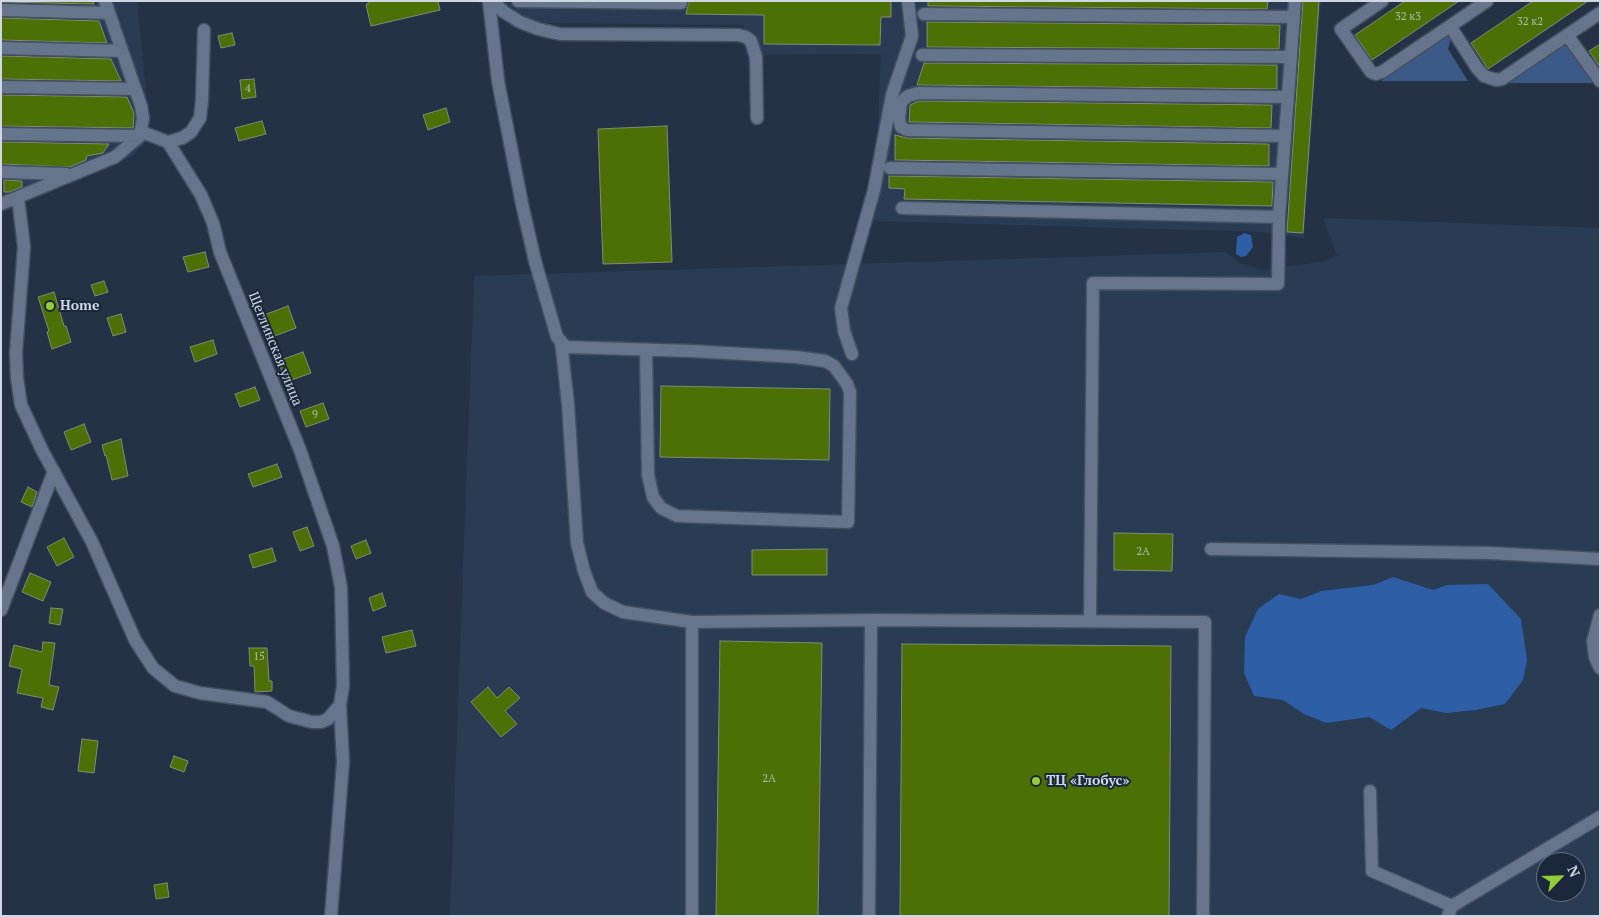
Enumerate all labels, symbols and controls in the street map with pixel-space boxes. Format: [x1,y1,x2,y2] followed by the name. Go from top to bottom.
[1395,10,1421,24] house number: 32 к3
[1517,15,1543,29] house number: 32 к2
[245,82,251,96] house number: 4
[244,290,306,408] street label: Щеглинская улица
[60,298,100,314] place label: Home
[44,300,56,312] marker: Home
[312,408,318,422] house number: 9
[1136,545,1150,559] house number: 2А
[253,650,265,664] house number: 15
[762,772,776,786] house number: 2А
[1046,773,1129,789] place label: ТЦ «Глобус»
[1030,775,1042,787] marker: ТЦ «Глобус»
[1536,852,1586,902] north arrow
[1563,862,1585,880] text: N

